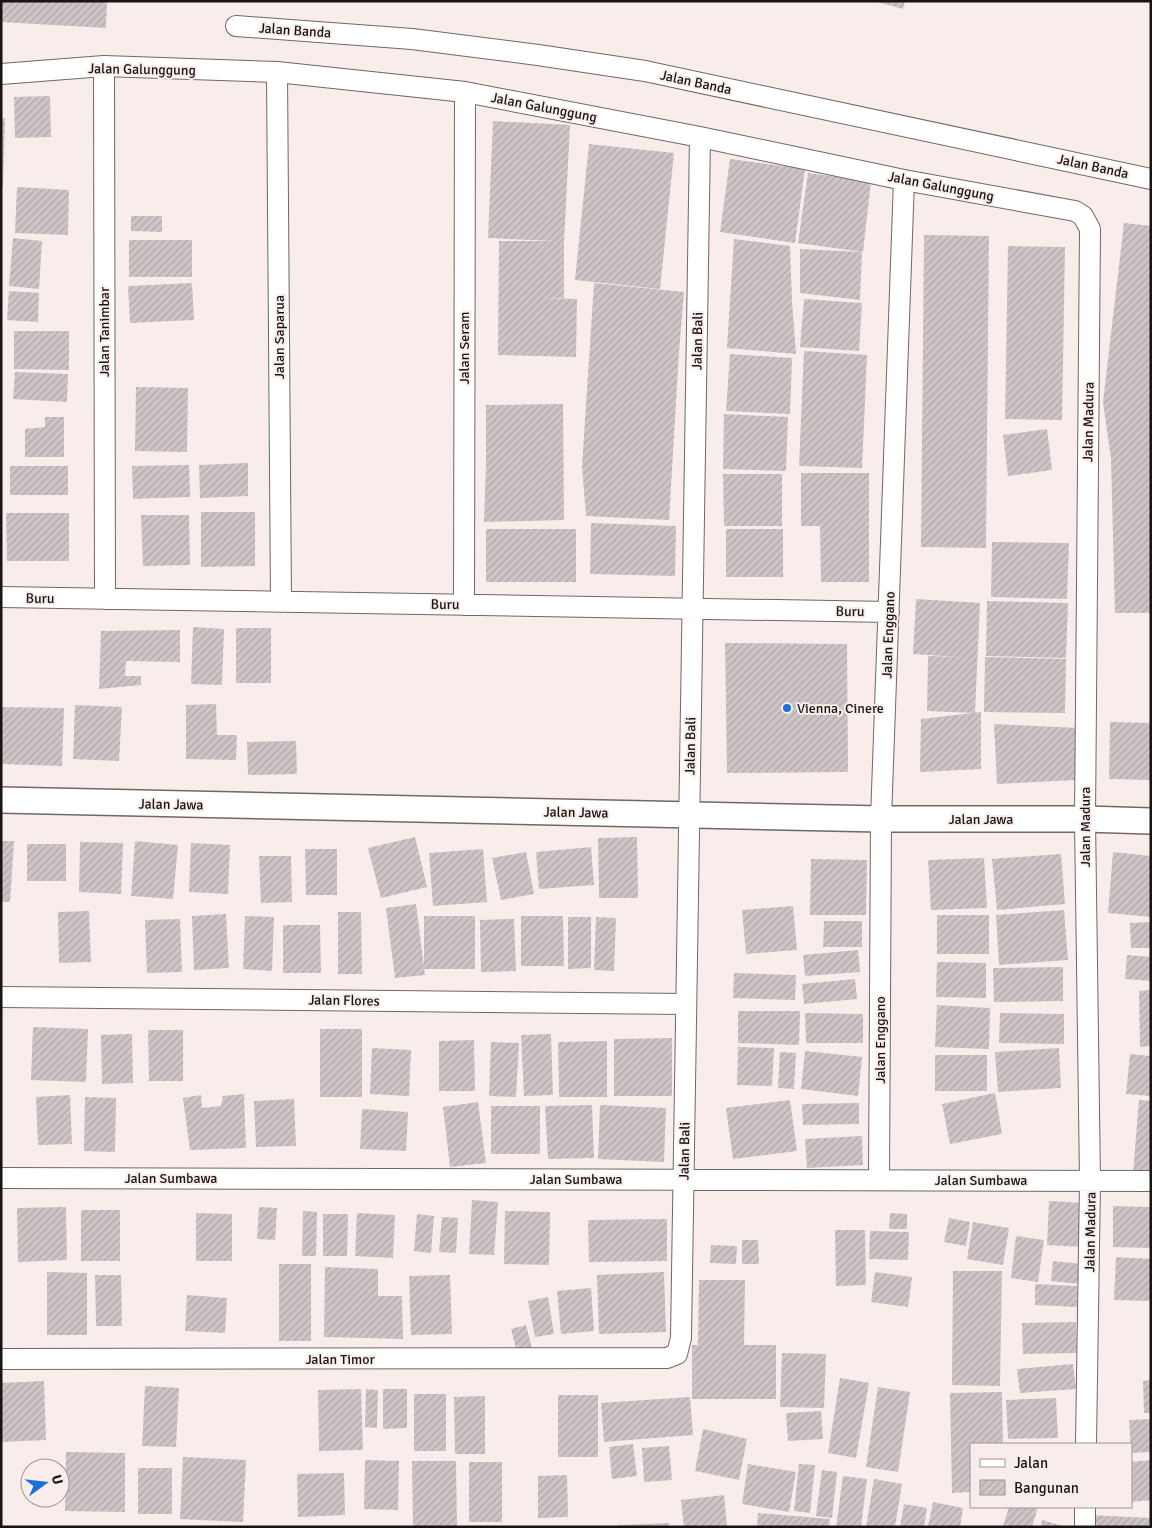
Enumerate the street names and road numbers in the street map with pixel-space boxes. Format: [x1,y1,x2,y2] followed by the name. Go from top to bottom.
[258,19,332,42] street label: Jalan Banda
[88,60,196,79] street label: Jalan Galunggung
[659,67,733,98] street label: Jalan Banda
[489,89,598,126] street label: Jalan Galunggung
[1056,151,1130,182] street label: Jalan Banda
[886,168,995,205] street label: Jalan Galunggung
[96,286,113,377] street label: Jalan Tanimbar
[271,295,288,379] street label: Jalan Saparua
[456,311,473,385] street label: Jalan Seram
[688,312,707,370] street label: Jalan Bali
[1079,382,1098,462] street label: Jalan Madura
[25,590,55,607] street label: Buru
[878,591,899,679] street label: Jalan Enggano
[430,596,460,613] street label: Buru
[835,603,865,620] street label: Buru
[681,717,700,775] street label: Jalan Bali
[1077,787,1094,867] street label: Jalan Madura
[138,795,204,814] street label: Jalan Jawa
[543,803,609,822] street label: Jalan Jawa
[949,811,1013,828] street label: Jalan Jawa
[308,991,380,1010] street label: Jalan Flores
[872,996,889,1084] street label: Jalan Enggano
[675,1122,694,1180] street label: Jalan Bali
[125,1170,217,1187] street label: Jalan Sumbawa
[530,1171,622,1188] street label: Jalan Sumbawa
[935,1172,1027,1189] street label: Jalan Sumbawa
[1081,1192,1100,1272] street label: Jalan Madura
[305,1351,375,1368] street label: Jalan Timor

